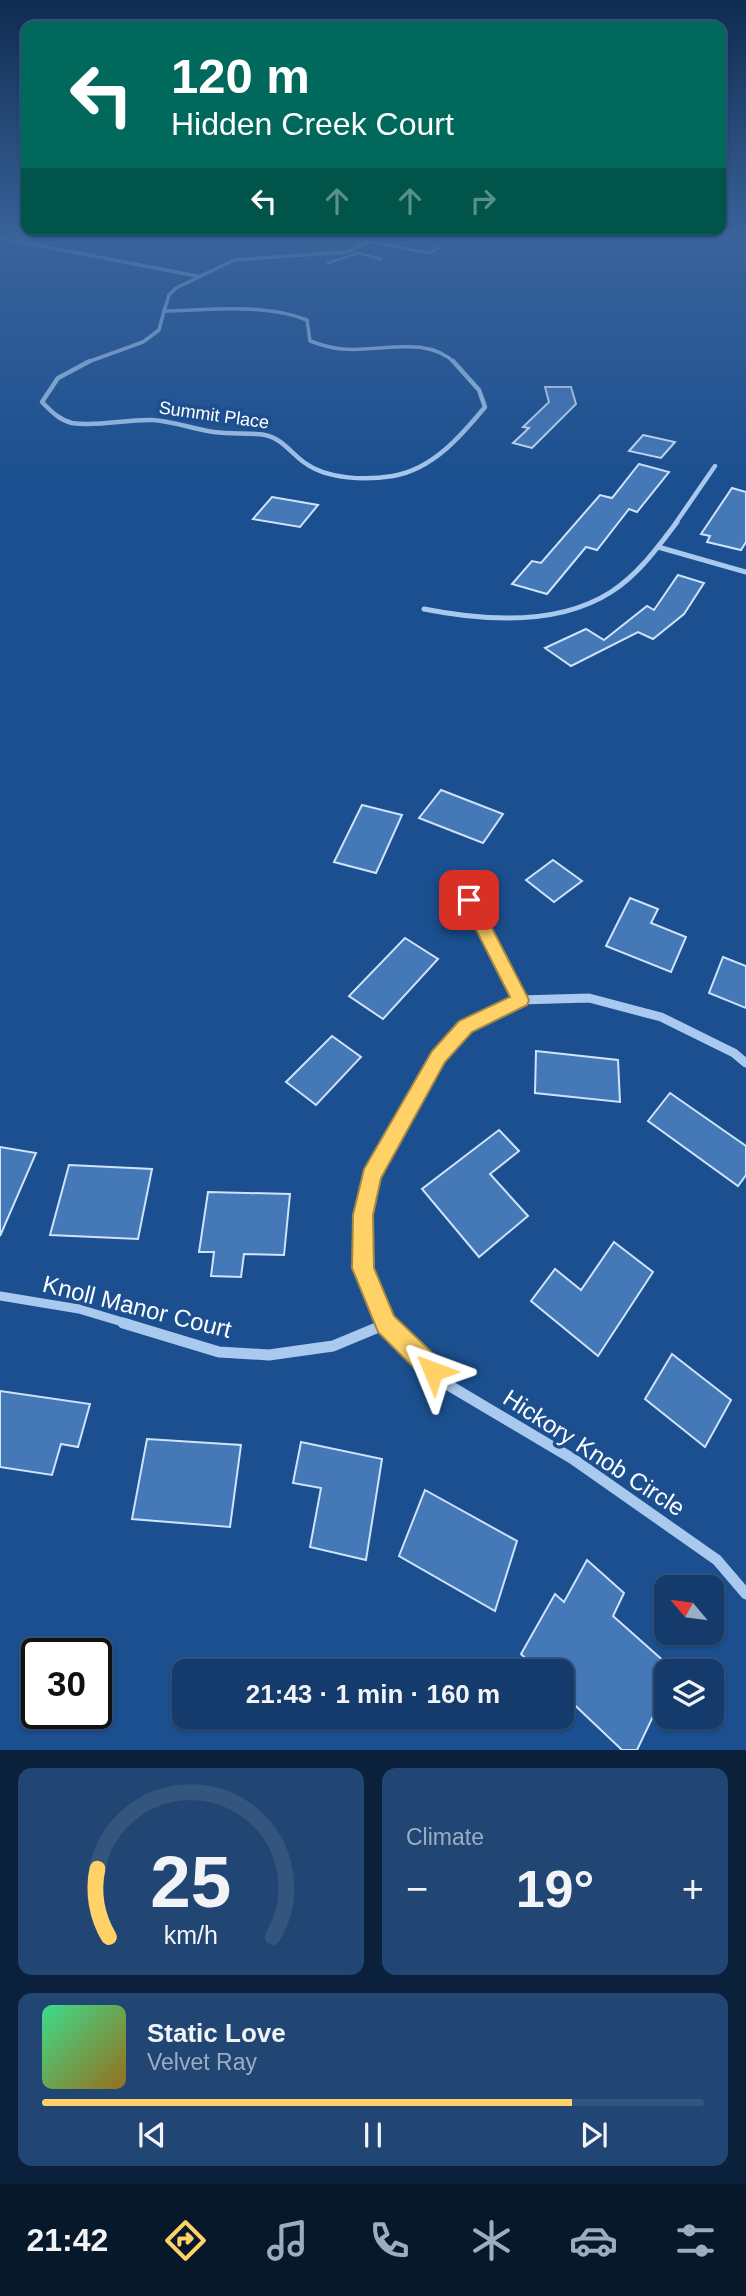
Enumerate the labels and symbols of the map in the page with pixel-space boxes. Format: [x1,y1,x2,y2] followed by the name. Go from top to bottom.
[158,397,270,433] street label: Summit Place
[439,870,499,930] pin
[40,1270,235,1343] street label: Knoll Manor Court
[396,1334,470,1408] position arrow
[499,1384,690,1521] street label: Hickory Knob Circle
[654,1575,724,1645] north arrow
[21,1638,112,1729] speed limit sign: 30

